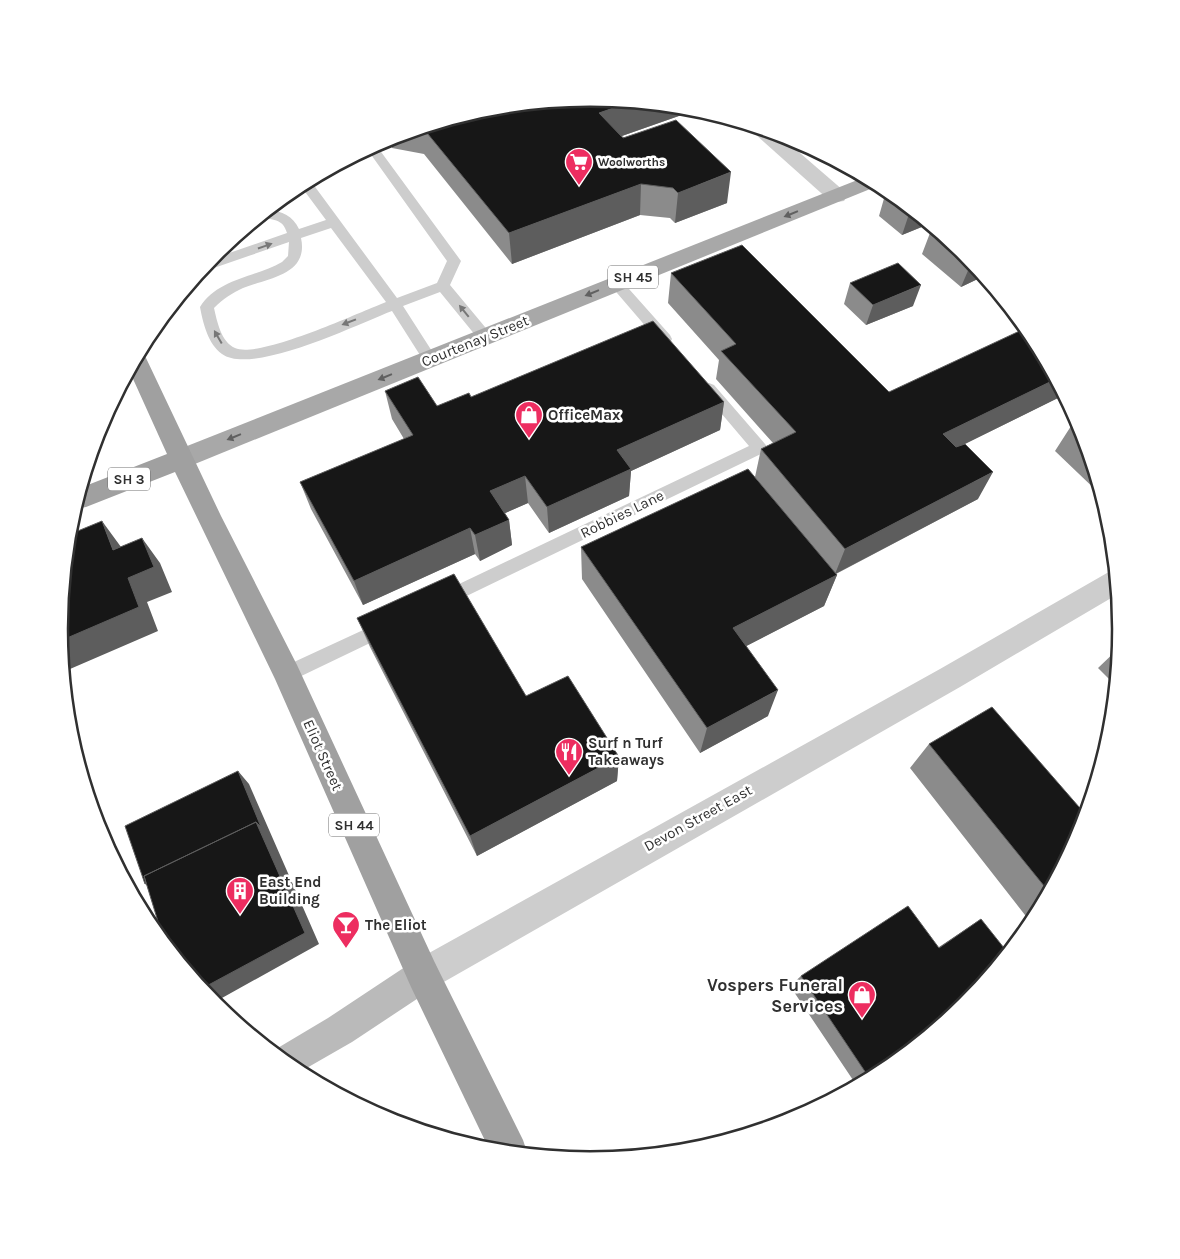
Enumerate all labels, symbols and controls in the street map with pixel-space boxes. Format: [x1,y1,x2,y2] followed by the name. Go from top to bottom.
[564,147,594,186] supermarket icon: Woolworths
[598,155,665,169] place label: Woolworths
[783,210,798,218] one-way arrow
[258,242,273,250] one-way arrow
[608,266,658,288] road number: SH 45
[585,290,599,298] one-way arrow
[458,305,469,318] one-way arrow
[419,311,532,371] street label: Courtenay Street
[341,318,356,326] one-way arrow
[214,330,222,345] one-way arrow
[377,373,392,381] one-way arrow
[514,400,544,439] shop icon: OfficeMax
[548,406,621,424] place label: OfficeMax
[227,434,241,442] one-way arrow
[108,468,150,490] road number: SH 3
[577,486,667,542] street label: Robbies Lane
[299,717,347,794] street label: Eliot Street
[588,734,665,769] place label: Surf n Turf Takeaways
[554,737,584,776] restaurant icon: Surf n Turf Takeaways
[641,781,756,855] street label: Devon Street East
[329,814,379,836] road number: SH 44
[259,873,322,908] place label: East End Building
[225,876,255,915] building icon: East End Building
[331,910,361,949] bar icon: The Eliot
[365,916,427,934] place label: The Eliot
[707,974,843,1017] place label: Vospers Funeral Services
[847,980,877,1019] shop icon: Vospers Funeral Services

